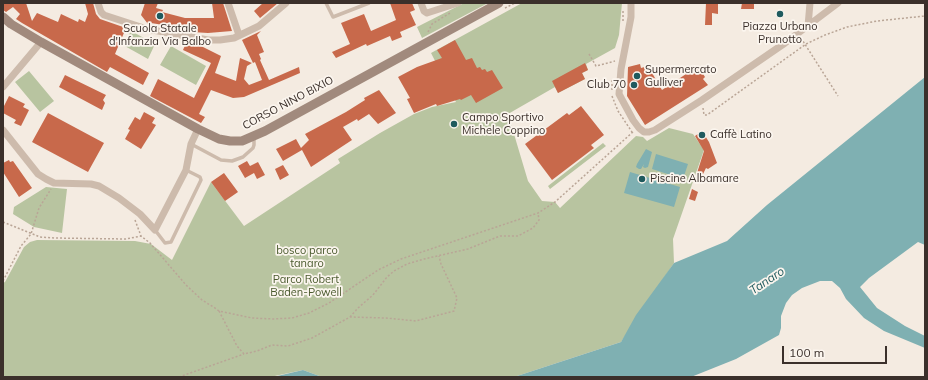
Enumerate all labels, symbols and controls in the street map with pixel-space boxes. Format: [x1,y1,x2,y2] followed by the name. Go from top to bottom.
[775,9,785,19] marker: Piazza Urbano Prunotto
[155,11,165,21] marker: Scuola Statale d'Infanzia Via Balbo
[742,20,818,46] place label: Piazza Urbano Prunotto
[109,22,211,48] place label: Scuola Statale d'Infanzia Via Balbo
[645,63,716,89] place label: Supermercato Gulliver
[632,71,642,81] marker: Supermercato Gulliver
[240,73,336,133] street label: CORSO NINO BIXIO
[587,78,626,92] place label: Club 70
[629,80,639,90] marker: Club 70
[462,111,545,137] place label: Campo Sportivo Michele Coppino
[449,119,459,129] marker: Campo Sportivo Michele Coppino
[710,128,772,142] place label: Caffè Latino
[697,130,707,140] marker: Caffè Latino
[650,172,739,186] place label: Piscine Albamare
[637,174,647,184] marker: Piscine Albamare
[276,244,338,270] park label: bosco parco tanaro
[747,264,787,298] water label: Tanaro
[270,273,342,299] park label: Parco Robert Baden-Powell
[784,338,889,364] scale bar
[789,345,824,360] text: 100 m

